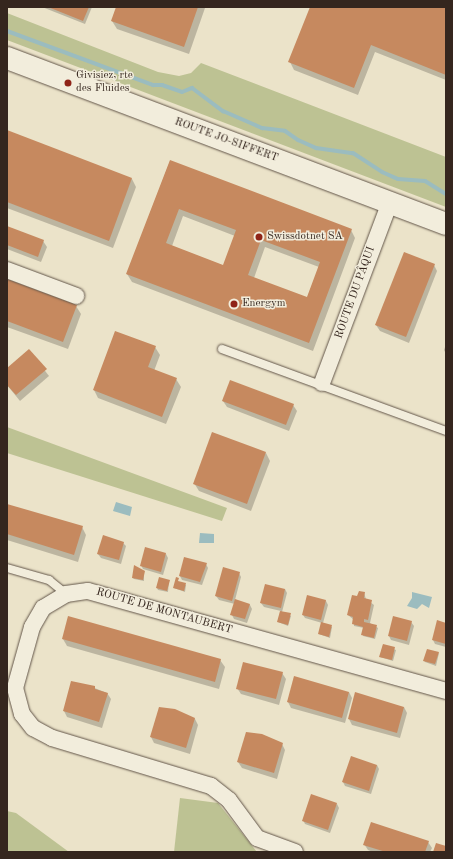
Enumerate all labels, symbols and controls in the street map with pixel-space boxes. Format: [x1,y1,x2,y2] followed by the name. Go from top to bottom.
[76,70,133,96] place label: Givisiez, rte des Fluides
[63,78,73,88] marker: Givisiez, rte des Fluides
[172,116,280,166] street label: ROUTE JO-SIFFERT
[267,230,343,244] place label: Swissdotnet SA
[254,232,264,242] marker: Swissdotnet SA
[333,245,379,341] street label: ROUTE DU PÂQUI
[242,297,286,311] place label: Energym
[229,299,239,309] marker: Energym
[94,586,234,638] street label: ROUTE DE MONTAUBERT

